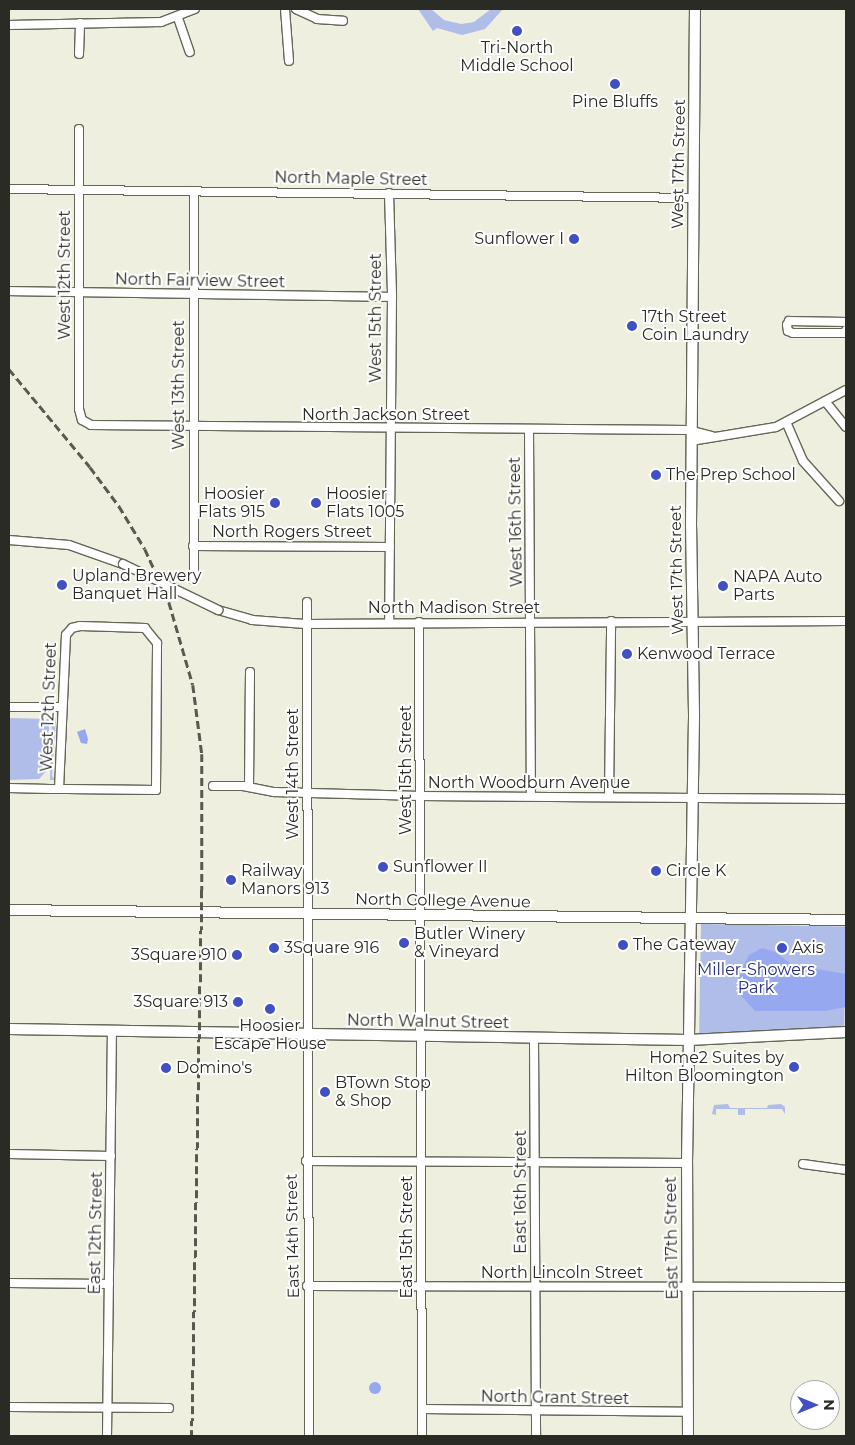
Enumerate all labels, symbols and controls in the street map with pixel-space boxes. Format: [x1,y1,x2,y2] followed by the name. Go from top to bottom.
[511,25,523,37] marker: Tri-North Middle School
[460,38,574,76] place label: Tri-North Middle School
[609,78,621,90] marker: Pine Bluffs
[572,92,658,112] place label: Pine Bluffs
[668,99,690,229] street label: West 17th Street
[274,168,428,190] street label: North Maple Street
[55,210,75,340] street label: West 12th Street
[474,229,564,249] place label: Sunflower I
[568,233,580,245] marker: Sunflower I
[366,253,386,383] street label: West 15th Street
[115,270,285,292] street label: North Fairview Street
[642,307,749,345] place label: 17th Street Coin Laundry
[169,320,189,450] street label: West 13th Street
[626,320,638,332] marker: 17th Street Coin Laundry
[302,405,470,425] street label: North Jackson Street
[505,457,527,587] street label: West 16th Street
[666,465,796,485] place label: The Prep School
[650,469,662,481] marker: The Prep School
[198,484,265,522] place label: Hoosier Flats 915
[326,484,404,522] place label: Hoosier Flats 1005
[269,497,281,509] marker: Hoosier Flats 915
[310,497,322,509] marker: Hoosier Flats 1005
[666,505,688,635] street label: West 17th Street
[212,522,372,542] street label: North Rogers Street
[72,566,201,604] place label: Upland Brewery Banquet Hall
[733,567,822,605] place label: NAPA Auto Parts
[56,579,68,591] marker: Upland Brewery Banquet Hall
[717,580,729,592] marker: NAPA Auto Parts
[368,598,540,618] street label: North Madison Street
[37,642,61,772] street label: West 12th Street
[637,644,775,664] place label: Kenwood Terrace
[621,648,633,660] marker: Kenwood Terrace
[396,705,416,835] street label: West 15th Street
[283,708,303,840] street label: West 14th Street
[428,773,630,793] street label: North Woodburn Avenue
[393,857,488,877] place label: Sunflower II
[241,861,329,899] place label: Railway Manors 913
[377,861,389,873] marker: Sunflower II
[666,861,726,881] place label: Circle K
[650,865,662,877] marker: Circle K
[225,874,237,886] marker: Railway Manors 913
[355,890,531,912] street label: North College Avenue
[414,924,525,962] place label: Butler Winery & Vineyard
[633,935,736,955] place label: The Gateway
[398,937,410,949] marker: Butler Winery & Vineyard
[284,938,379,958] place label: 3Square 916
[792,938,824,958] place label: Axis
[617,939,629,951] marker: The Gateway
[268,942,280,954] marker: 3Square 916
[776,942,788,954] marker: Axis
[131,945,227,965] place label: 3Square 910
[231,949,243,961] marker: 3Square 910
[697,960,815,998] park label: Miller-Showers Park
[133,992,228,1012] place label: 3Square 913
[232,996,244,1008] marker: 3Square 913
[264,1003,276,1015] marker: Hoosier Escape House
[347,1011,509,1033] street label: North Walnut Street
[214,1016,326,1054] place label: Hoosier Escape House
[625,1048,784,1086] place label: Home2 Suites by Hilton Bloomington
[176,1058,252,1078] place label: Domino's
[788,1061,800,1073] marker: Home2 Suites by Hilton Bloomington
[160,1062,172,1074] marker: Domino's
[335,1073,431,1111] place label: BTown Stop & Shop
[319,1086,331,1098] marker: BTown Stop & Shop
[511,1130,531,1254] street label: East 16th Street
[85,1171,107,1295] street label: East 12th Street
[282,1173,304,1299] street label: East 14th Street
[397,1175,417,1299] street label: East 15th Street
[661,1176,683,1300] street label: East 17th Street
[481,1263,643,1283] street label: North Lincoln Street
[790,1380,840,1430] north arrow
[481,1387,629,1409] street label: North Grant Street
[820,1399,838,1411] text: N

